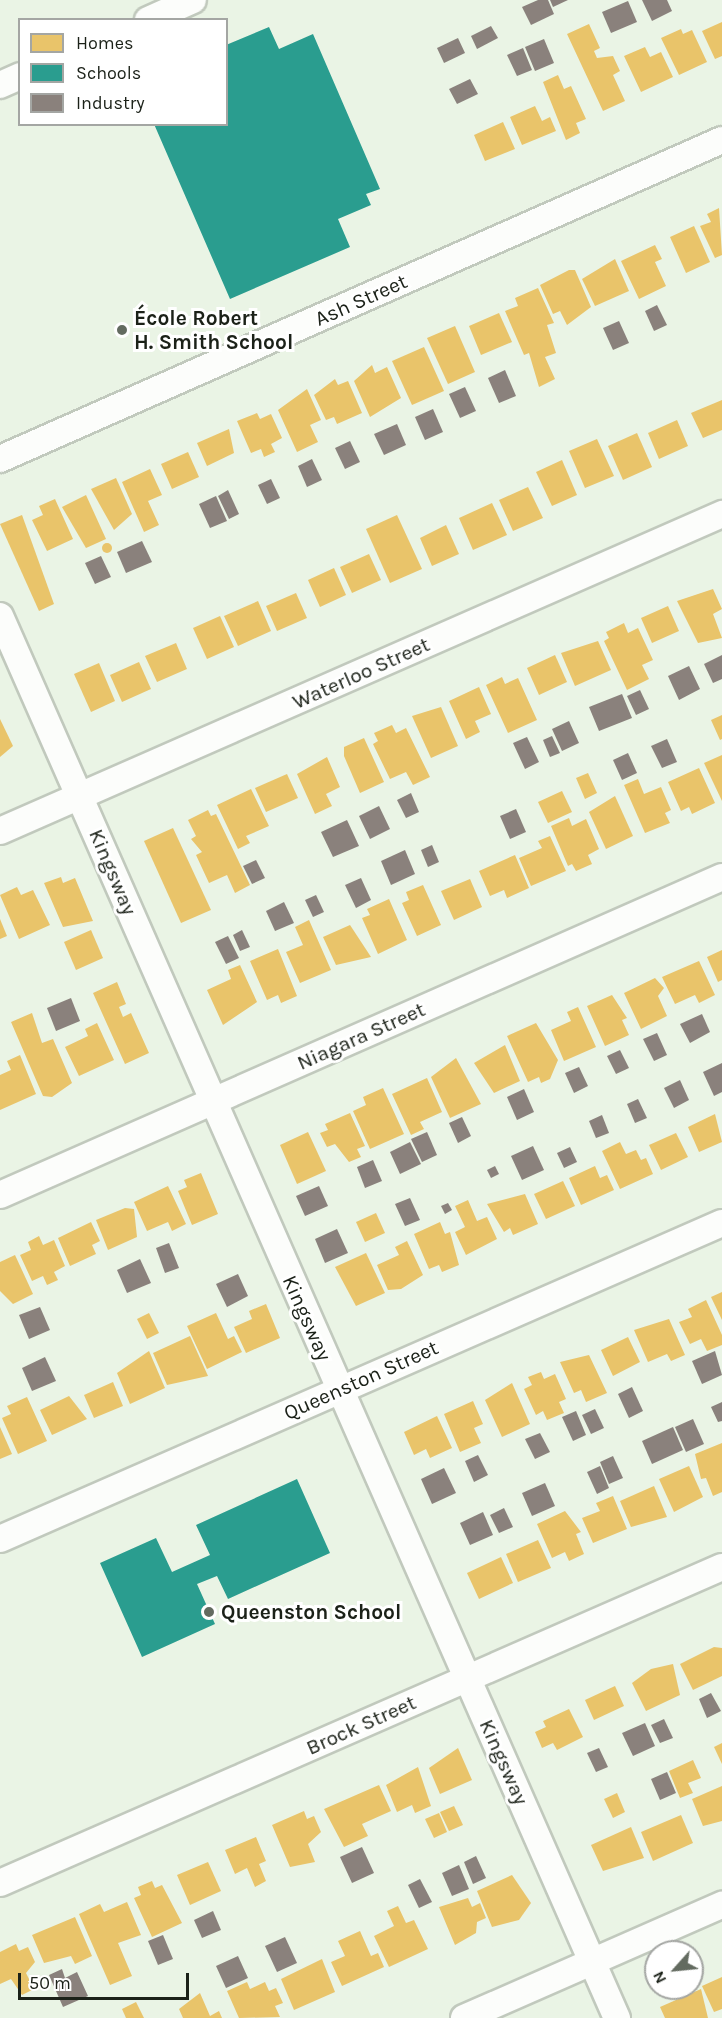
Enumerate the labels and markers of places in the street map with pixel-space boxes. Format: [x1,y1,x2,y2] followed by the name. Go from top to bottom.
[134,305,293,355] place label: École Robert H. Smith School
[115,323,129,337] marker: École Robert H. Smith School
[221,1599,401,1625] place label: Queenston School
[202,1605,216,1619] marker: Queenston School

